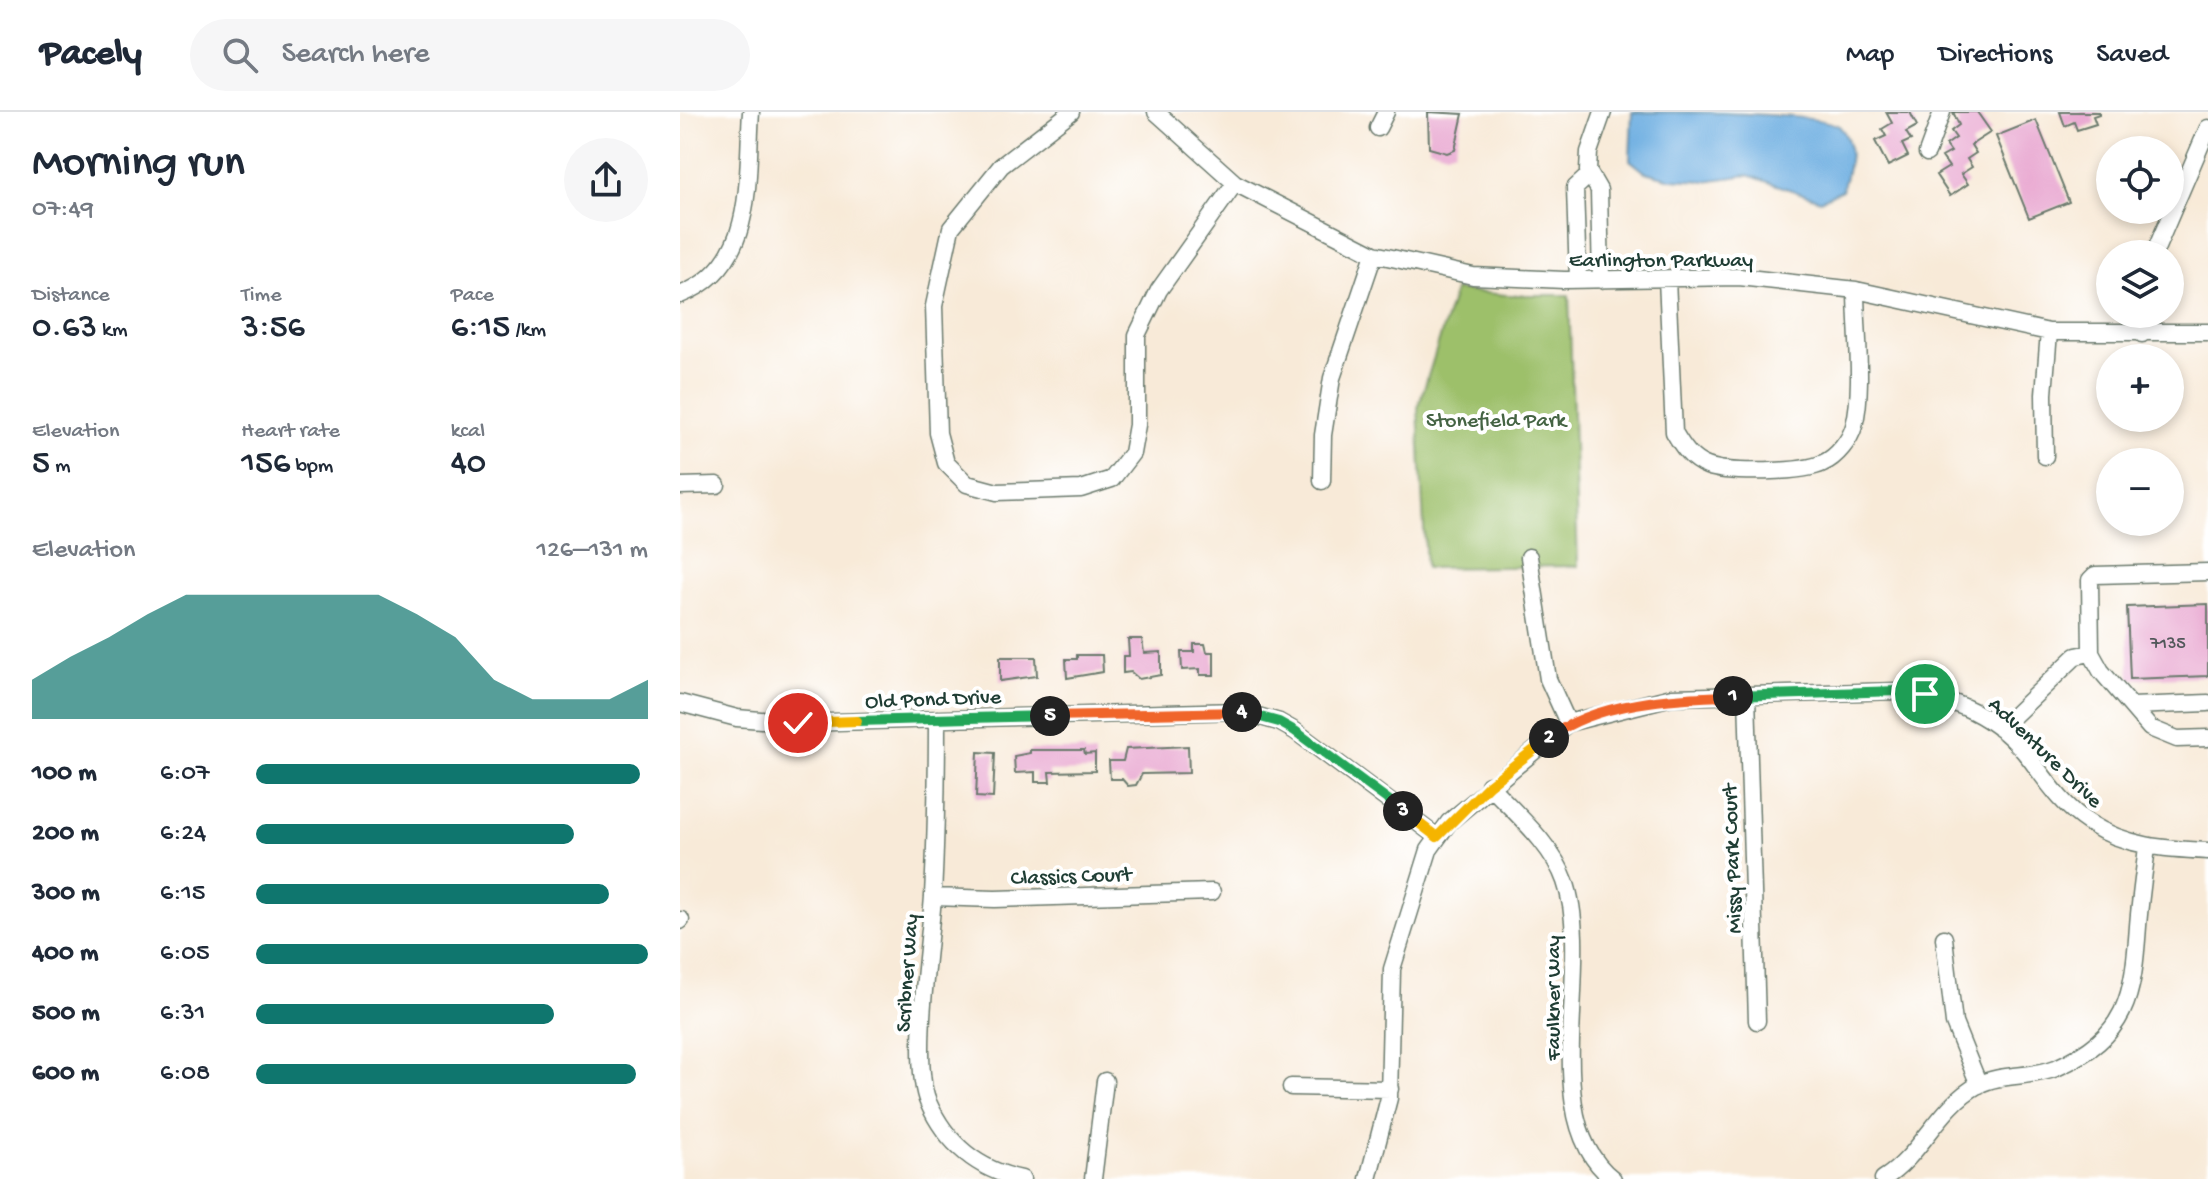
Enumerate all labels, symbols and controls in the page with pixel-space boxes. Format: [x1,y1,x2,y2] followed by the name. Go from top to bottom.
[190,19,750,91] search box
[40,33,142,77] text: Pacely
[218,33,262,77] icon: search
[282,38,429,73] text: Search here
[1846,39,1894,72] text: Map
[1938,39,2052,72] text: Directions
[2096,39,2168,72] text: Saved
[2096,136,2184,536] map controls
[2096,136,2184,224] button: locate
[564,138,648,222] button: share
[32,139,245,191] text: Morning run
[32,195,94,226] text: 07:49
[2096,240,2184,328] button: layers
[1569,249,1753,275] street label: Earlington Parkway
[32,283,110,309] text: Distance
[241,283,282,309] text: Time
[451,283,494,309] text: Pace
[32,309,97,349] text: 0.63
[241,309,305,349] text: 3:56
[451,309,510,349] text: 6:15
[97,318,128,344] text: km
[510,318,546,344] text: /km
[2096,344,2184,432] button: +
[1426,409,1568,435] park label: Stonefield Park
[32,419,119,445] text: Elevation
[241,419,340,445] text: Heart rate
[451,419,485,445] text: kcal
[32,445,50,485] text: 5
[241,445,290,485] text: 156
[451,445,486,485] text: 40
[2096,448,2184,536] button: −
[50,454,71,480] text: m
[290,454,333,480] text: bpm
[32,536,135,567] text: Elevation
[537,536,648,567] text: 126–131 m
[2149,634,2186,655] house number: 7135
[1891,660,1959,728] pin
[1903,672,1947,716] icon: arrive
[1713,676,1753,716] pin: 1
[1729,683,1737,709] text: 1
[865,686,1002,716] street label: Old Pond Drive
[764,689,832,757] pin
[1222,692,1262,732] pin: 4
[1982,693,2107,815] street label: Adventure Drive
[1030,696,1070,736] pin: 5
[1237,699,1247,725] text: 4
[776,701,820,745] icon: check
[1044,703,1056,729] text: 5
[1529,718,1569,758] pin: 2
[1544,725,1554,751] text: 2
[32,759,97,790] text: 100 m
[160,759,210,790] text: 6:07
[1718,782,1750,934] street label: Missy Park Court
[1383,791,1423,831] pin: 3
[1397,798,1409,824] text: 3
[32,819,99,850] text: 200 m
[160,819,206,850] text: 6:24
[1010,863,1134,893] street label: Classics Court
[32,879,100,910] text: 300 m
[160,879,206,910] text: 6:15
[892,913,926,1033] street label: Scribner Way
[1542,935,1568,1062] street label: Faulkner Way
[32,939,98,970] text: 400 m
[160,939,210,970] text: 6:05
[32,999,100,1030] text: 500 m
[160,999,205,1030] text: 6:31
[32,1059,99,1090] text: 600 m
[160,1059,210,1090] text: 6:08

